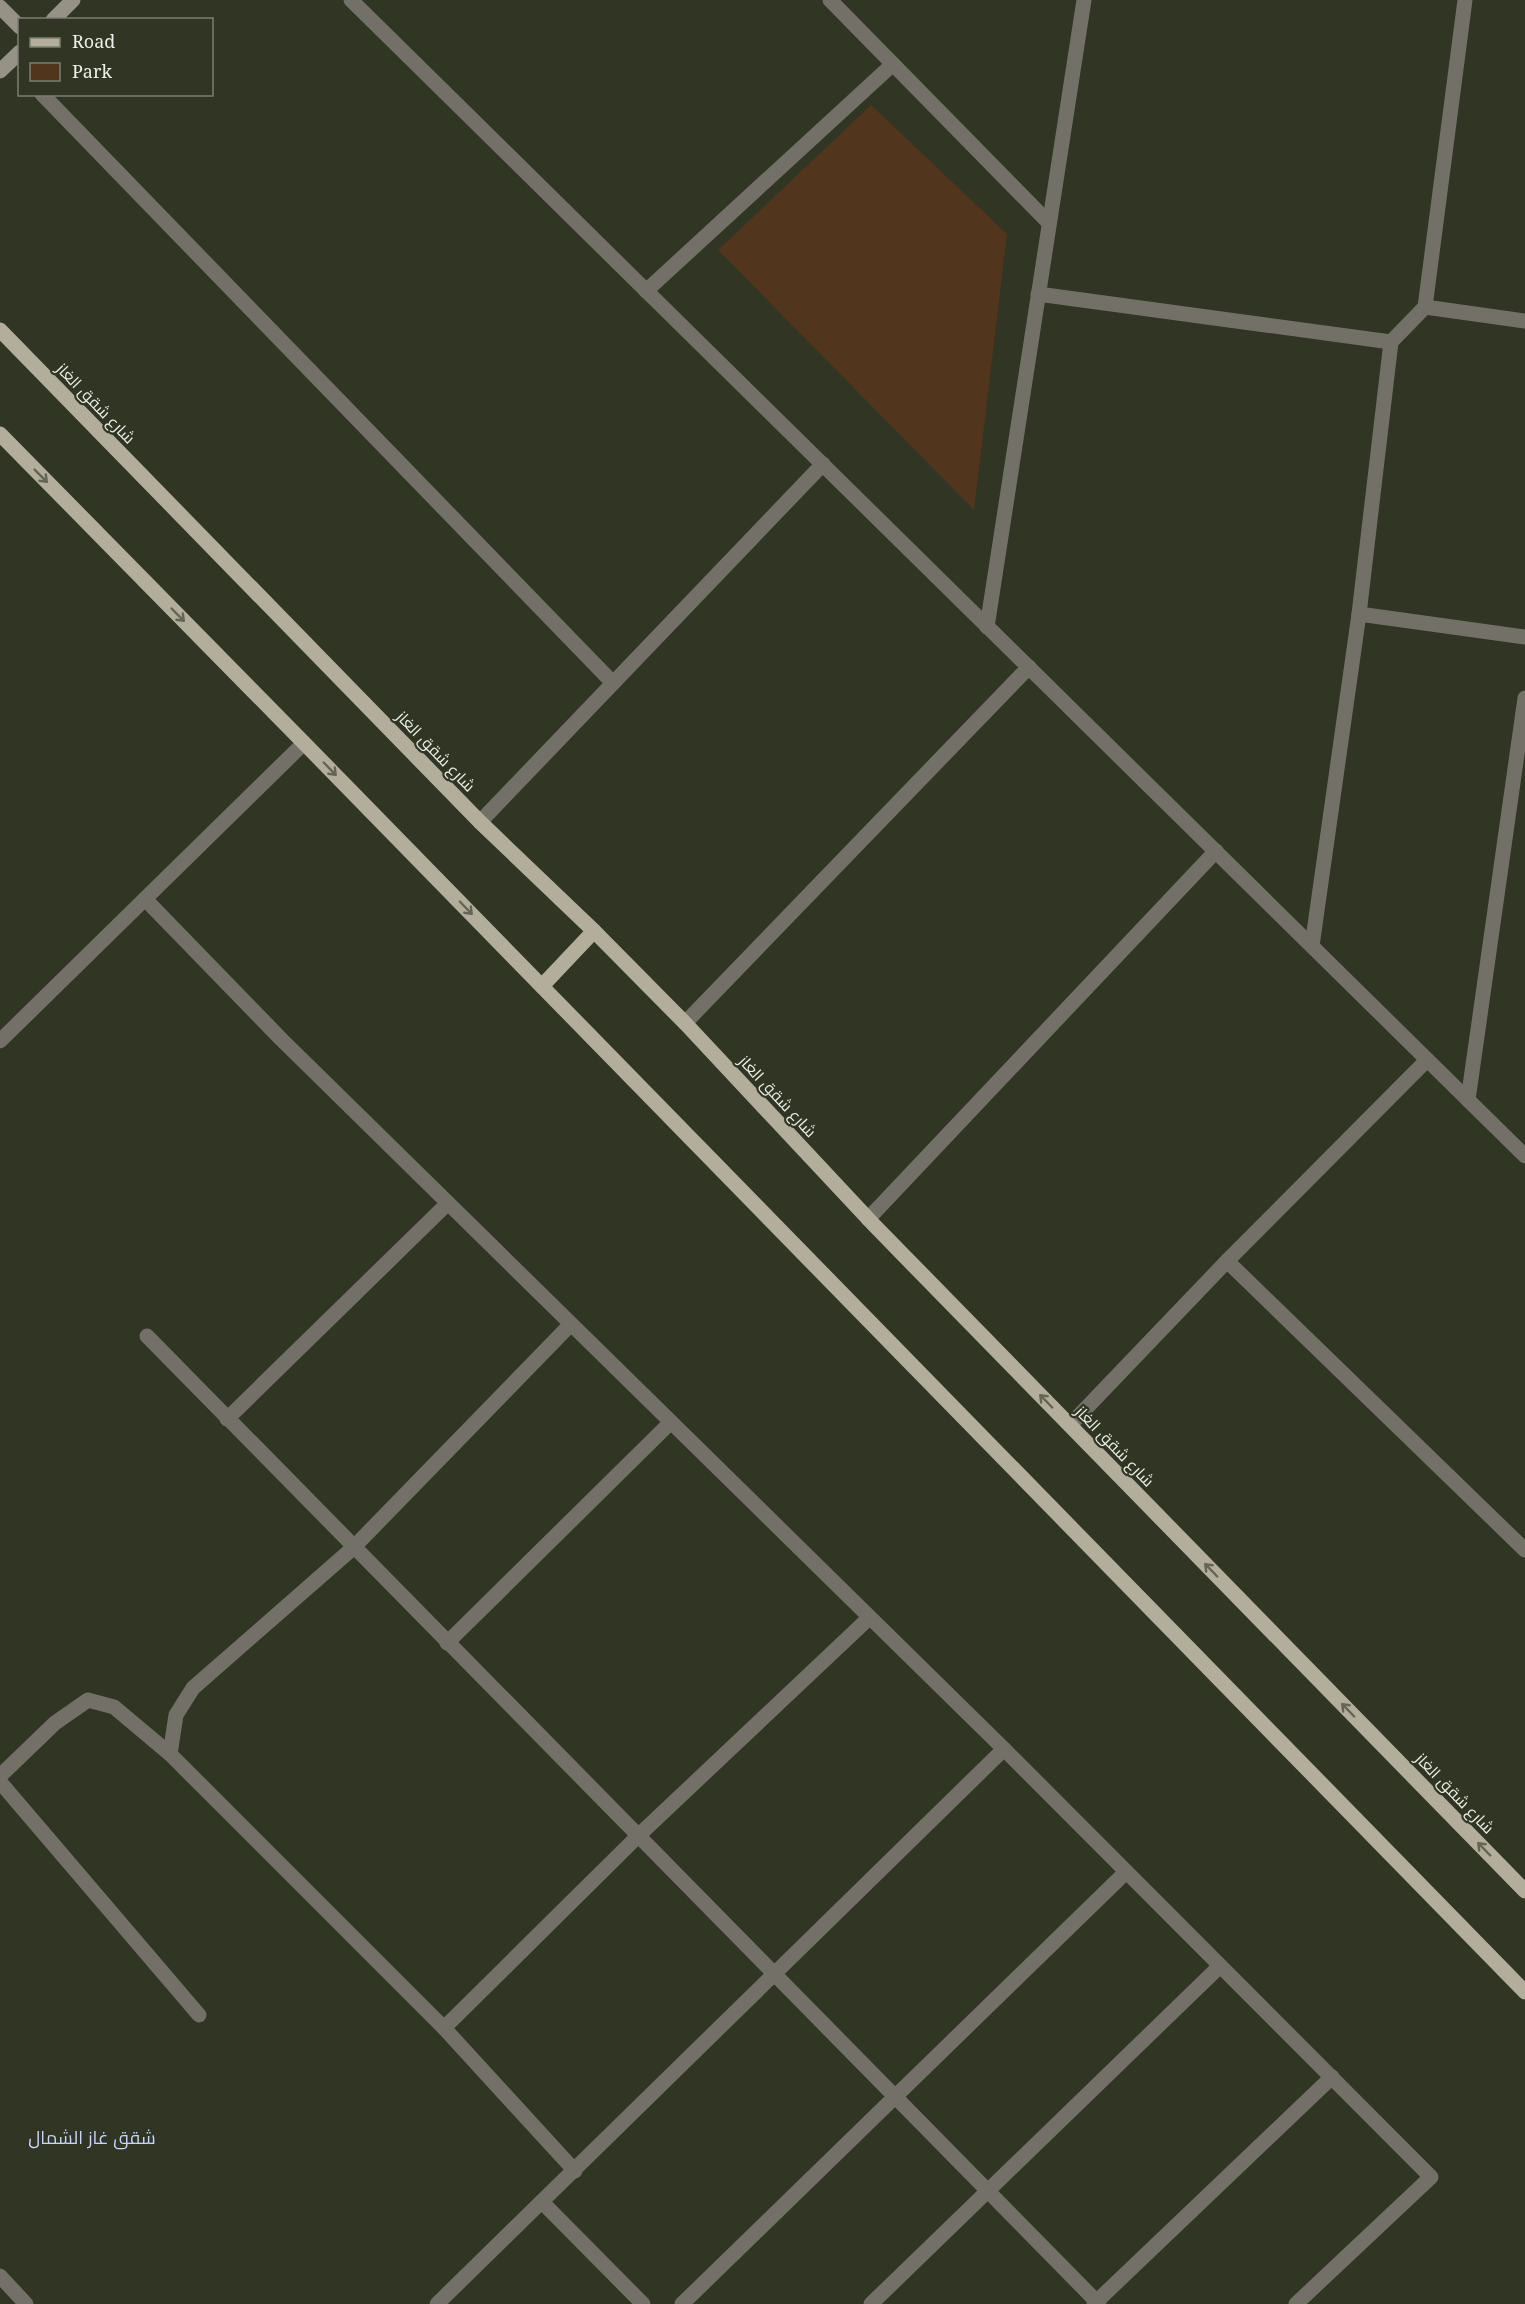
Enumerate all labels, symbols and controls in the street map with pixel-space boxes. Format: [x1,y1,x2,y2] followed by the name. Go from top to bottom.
[18,18,213,96] legend
[72,29,115,53] text: Road
[72,59,112,83] text: Park
[50,357,140,449] street label: شارع شقق الغاز
[34,468,48,483] one-way arrow
[171,607,185,622] one-way arrow
[390,705,480,797] street label: شارع شقق الغاز
[322,761,337,776] one-way arrow
[458,901,473,916] one-way arrow
[733,1049,822,1143] street label: شارع شقق الغاز
[1038,1393,1053,1408] one-way arrow
[1069,1400,1159,1492] street label: شارع شقق الغاز
[1204,1563,1219,1578] one-way arrow
[1340,1702,1355,1717] one-way arrow
[1409,1747,1499,1839] street label: شارع شقق الغاز
[1477,1842,1491,1857] one-way arrow
[28,2125,156,2150] district label: شقق غاز الشمال

